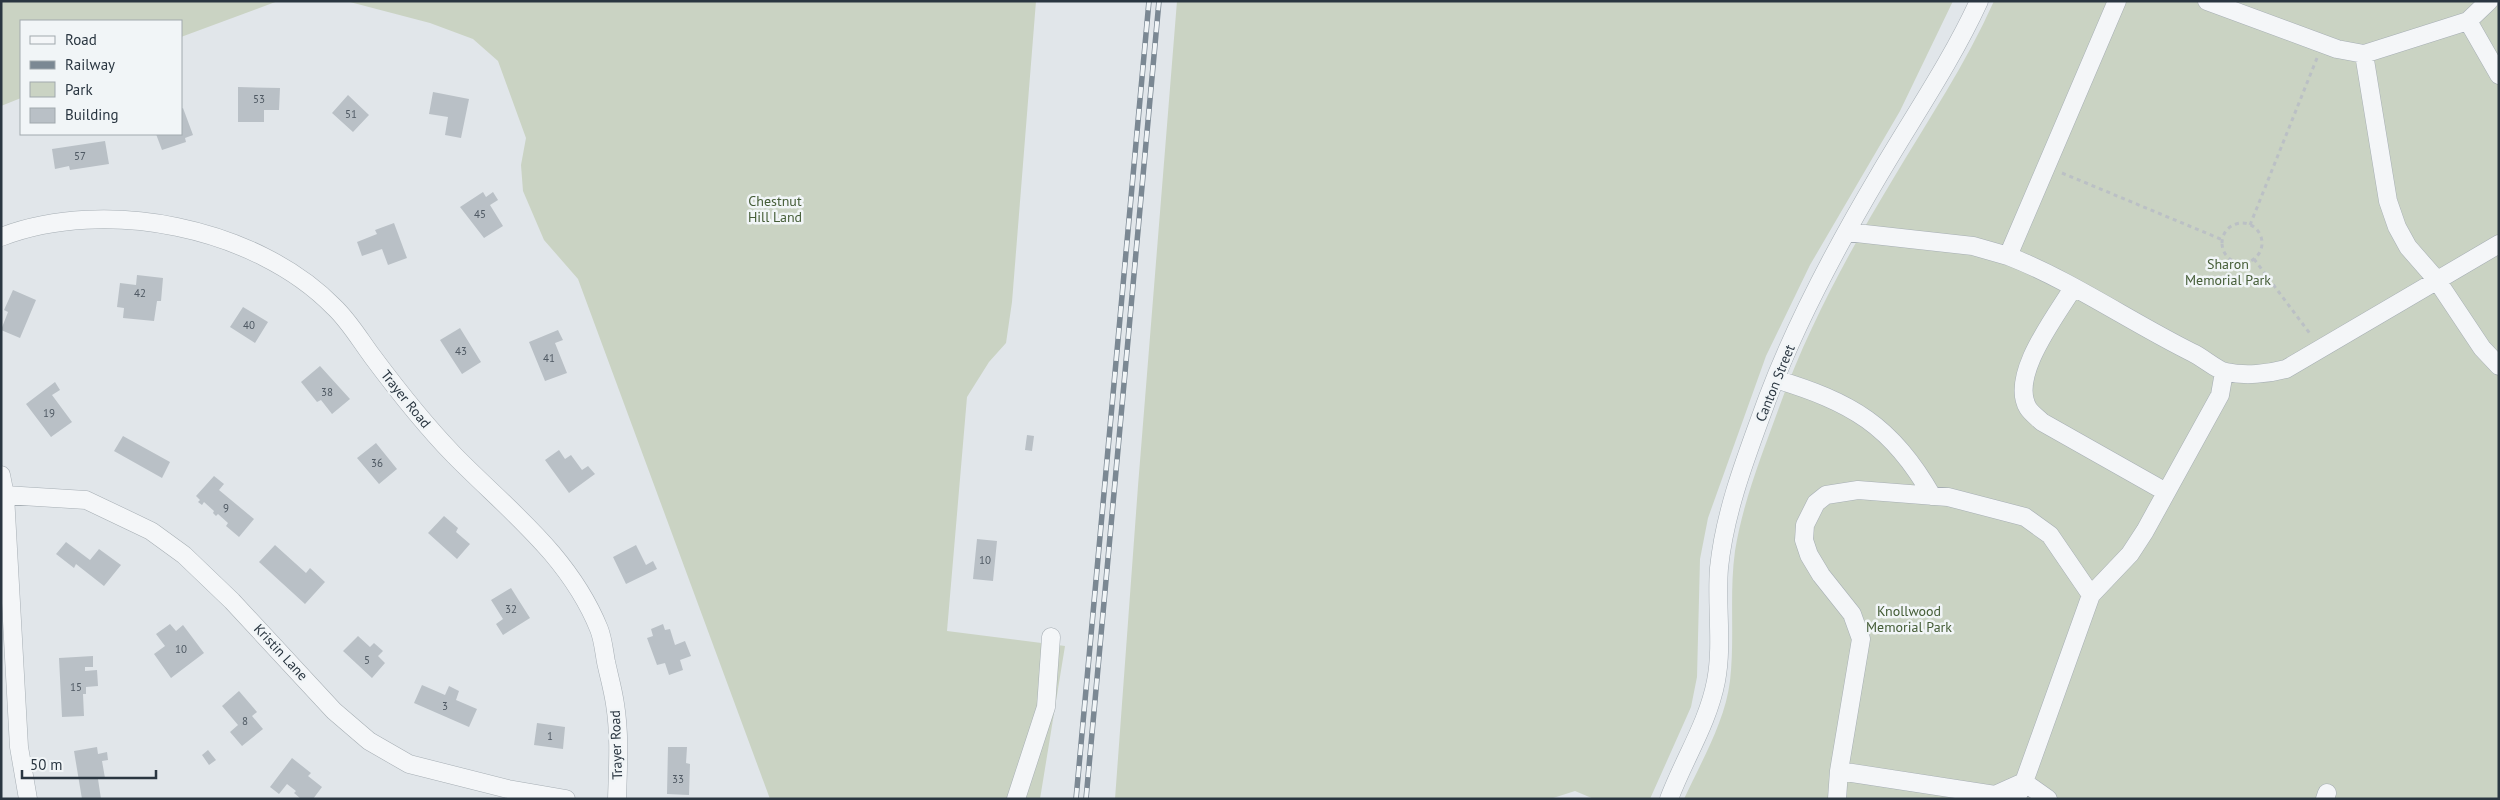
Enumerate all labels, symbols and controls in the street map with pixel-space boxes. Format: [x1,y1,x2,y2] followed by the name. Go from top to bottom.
[20,20,182,135] legend
[65,30,97,49] text: Road
[65,55,115,74] text: Railway
[65,80,93,99] text: Park
[253,92,265,106] house number: 53
[65,105,119,124] text: Building
[345,107,357,121] house number: 51
[74,149,86,163] house number: 57
[748,192,802,226] park label: Chestnut Hill Land
[474,207,486,221] house number: 45
[2185,255,2271,289] park label: Sharon Memorial Park
[134,286,146,300] house number: 42
[243,318,255,332] house number: 40
[1751,342,1799,424] street label: Canton Street
[455,344,467,358] house number: 43
[543,351,555,365] house number: 41
[377,366,435,432] street label: Trayer Road
[321,385,333,399] house number: 38
[43,406,55,420] house number: 19
[371,456,383,470] house number: 36
[223,501,229,515] house number: 9
[979,553,991,567] house number: 10
[505,602,517,616] house number: 32
[1866,602,1952,636] park label: Knollwood Memorial Park
[250,620,312,684] street label: Kristin Lane
[175,642,187,656] house number: 10
[364,653,370,667] house number: 5
[70,680,82,694] house number: 15
[442,699,448,713] house number: 3
[606,710,626,780] street label: Trayer Road
[242,714,248,728] house number: 8
[547,729,553,743] house number: 1
[22,748,156,780] scale bar
[30,755,63,774] text: 50 m
[672,772,684,786] house number: 33

